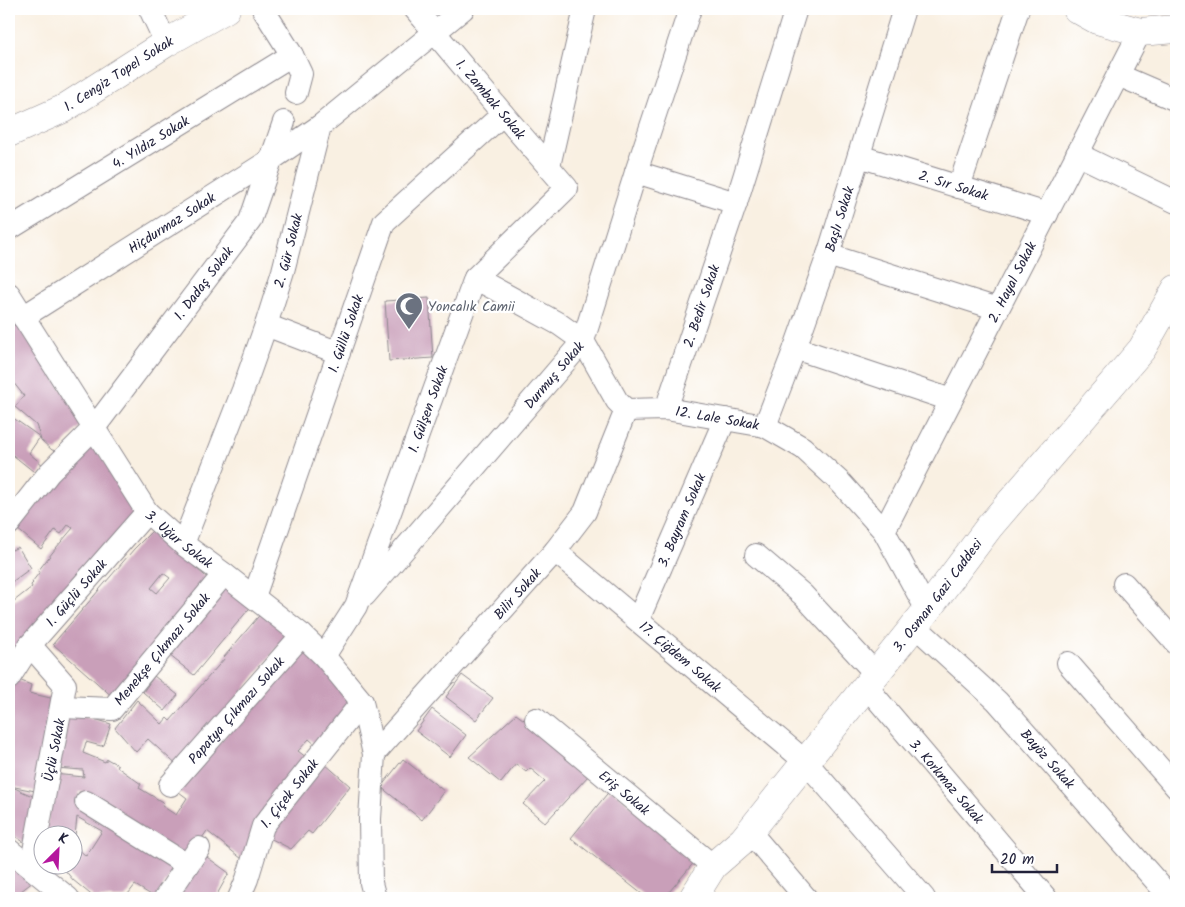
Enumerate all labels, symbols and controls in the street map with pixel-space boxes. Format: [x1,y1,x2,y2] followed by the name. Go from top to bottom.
[60,31,178,118] street label: 1. Cengiz Topel Sokak
[450,55,531,145] street label: 1. Zambak Sokak
[108,110,194,175] street label: 4. Yıldız Sokak
[916,165,991,207] street label: 2. Sır Sokak
[820,183,861,255] street label: Başlı Sokak
[124,187,221,260] street label: Hiçdurmaz Sokak
[268,211,309,291] street label: 2. Gür Sokak
[983,237,1043,327] street label: 2. Hayal Sokak
[169,242,239,325] street label: 1. Dadaş Sokak
[678,261,726,351] street label: 2. Bedir Sokak
[323,291,370,376] street label: 1. Güllü Sokak
[394,291,424,330] mosque icon: Yoncalık Camii
[428,296,515,318] place label: Yoncalık Camii
[519,336,590,414] street label: Durmuş Sokak
[403,362,454,456] street label: 1. Gülşen Sokak
[674,401,761,437] street label: 12. Lale Sokak
[652,469,712,571] street label: 3. Bayram Sokak
[140,505,218,575] street label: 3. Uğur Sokak
[888,534,989,657] street label: 3. Osman Gazi Caddesi
[41,554,113,632] street label: 1. Güçlü Sokak
[489,563,547,625] street label: Bilir Sokak
[109,588,216,711] street label: Menekşe Çıkmazı Sokak
[634,616,726,699] street label: 17. Çiğdem Sokak
[183,652,291,769] street label: Papatya Çıkmazı Sokak
[38,716,72,784] street label: Üçlü Sokak
[1014,724,1080,795] street label: Bayöz Sokak
[904,734,989,830] street label: 3. Korkmaz Sokak
[255,754,325,833] street label: 1. Çiçek Sokak
[593,765,655,822] street label: Eriş Sokak
[32,824,82,874] north arrow
[55,827,72,851] text: K
[992,842,1058,874] scale bar
[1000,848,1034,872] text: 20 m

